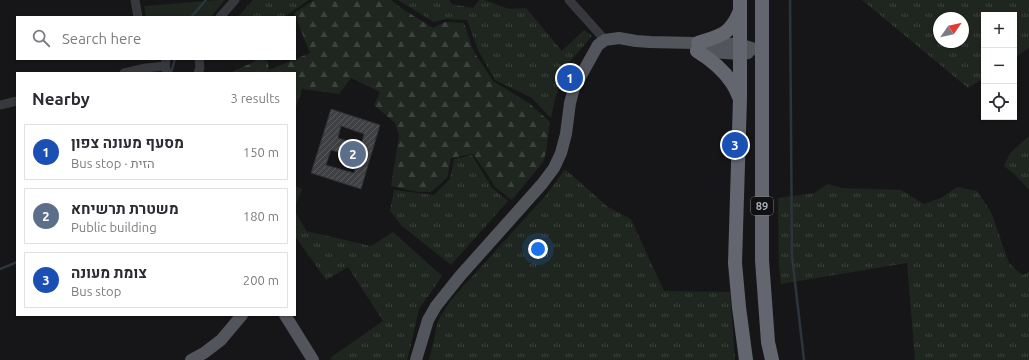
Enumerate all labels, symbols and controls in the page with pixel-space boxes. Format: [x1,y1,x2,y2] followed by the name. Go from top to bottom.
[933,12,969,48] north arrow
[981,12,1017,120] map controls
[981,12,1017,48] button: +
[16,16,296,60] search box
[30,27,52,49] icon: search
[62,30,141,47] text: Search here
[981,48,1017,84] button: −
[557,63,583,93] pin: 1
[981,84,1017,120] button: locate
[32,89,90,108] text: Nearby
[230,91,280,105] text: 3 results
[722,130,748,160] pin: 3
[71,134,184,151] text: מסעף מעונה צפון
[340,139,366,169] pin: 2
[42,145,50,159] text: 1
[243,145,279,159] text: 150 m
[71,156,155,170] text: Bus stop · הזית
[751,197,773,215] road number: 89
[71,200,179,217] text: משטרת תרשיחא
[42,209,50,223] text: 2
[243,209,279,223] text: 180 m
[71,220,157,234] text: Public building
[528,239,548,259] your location
[71,264,147,281] text: צומת מעונה
[42,273,50,287] text: 3
[243,273,279,287] text: 200 m
[71,284,121,298] text: Bus stop

